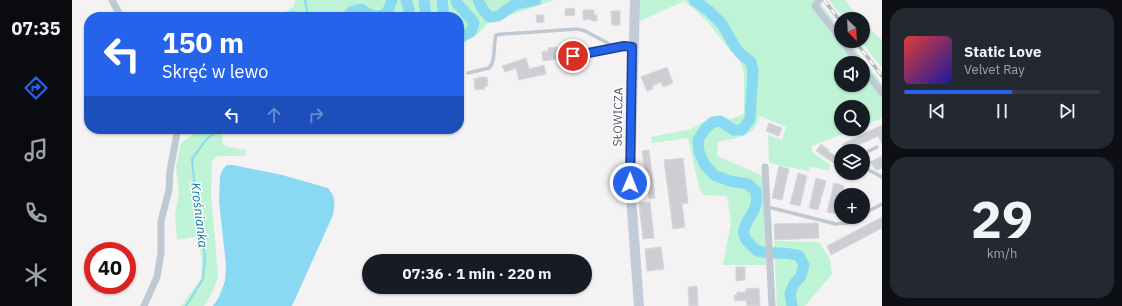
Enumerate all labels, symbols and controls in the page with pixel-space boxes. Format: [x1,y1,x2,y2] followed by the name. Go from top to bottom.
[834,12,870,48] north arrow
[834,12,870,224] map controls
[11,17,61,40] text: 07:35
[162,24,244,61] text: 150 m
[96,28,148,80] icon: left
[556,39,590,73] pin
[964,42,1041,61] text: Static Love
[562,45,584,67] icon: arrive
[834,56,870,92] button: sound
[162,60,268,83] text: Skręć w lewo
[964,61,1025,78] text: Velvet Ray
[22,74,50,102] icon: directions
[609,87,626,147] street label: SŁOWICZA
[834,100,870,136] button: search
[926,100,948,122] icon: previous
[991,100,1013,122] icon: pause
[1056,100,1078,122] icon: next
[221,104,243,126] icon: left
[263,104,285,126] icon: ahead
[305,104,327,126] icon: right
[22,136,50,164] icon: music
[834,144,870,180] button: layers
[609,162,651,204] position arrow
[187,181,212,249] water label: Krośnianka
[971,185,1033,252] text: 29
[834,188,870,224] button: +
[22,199,50,227] icon: phone
[84,242,136,294] speed limit sign: 40
[987,245,1017,262] text: km/h
[22,261,50,289] icon: climate
[403,264,551,283] text: 07:36 · 1 min · 220 m

